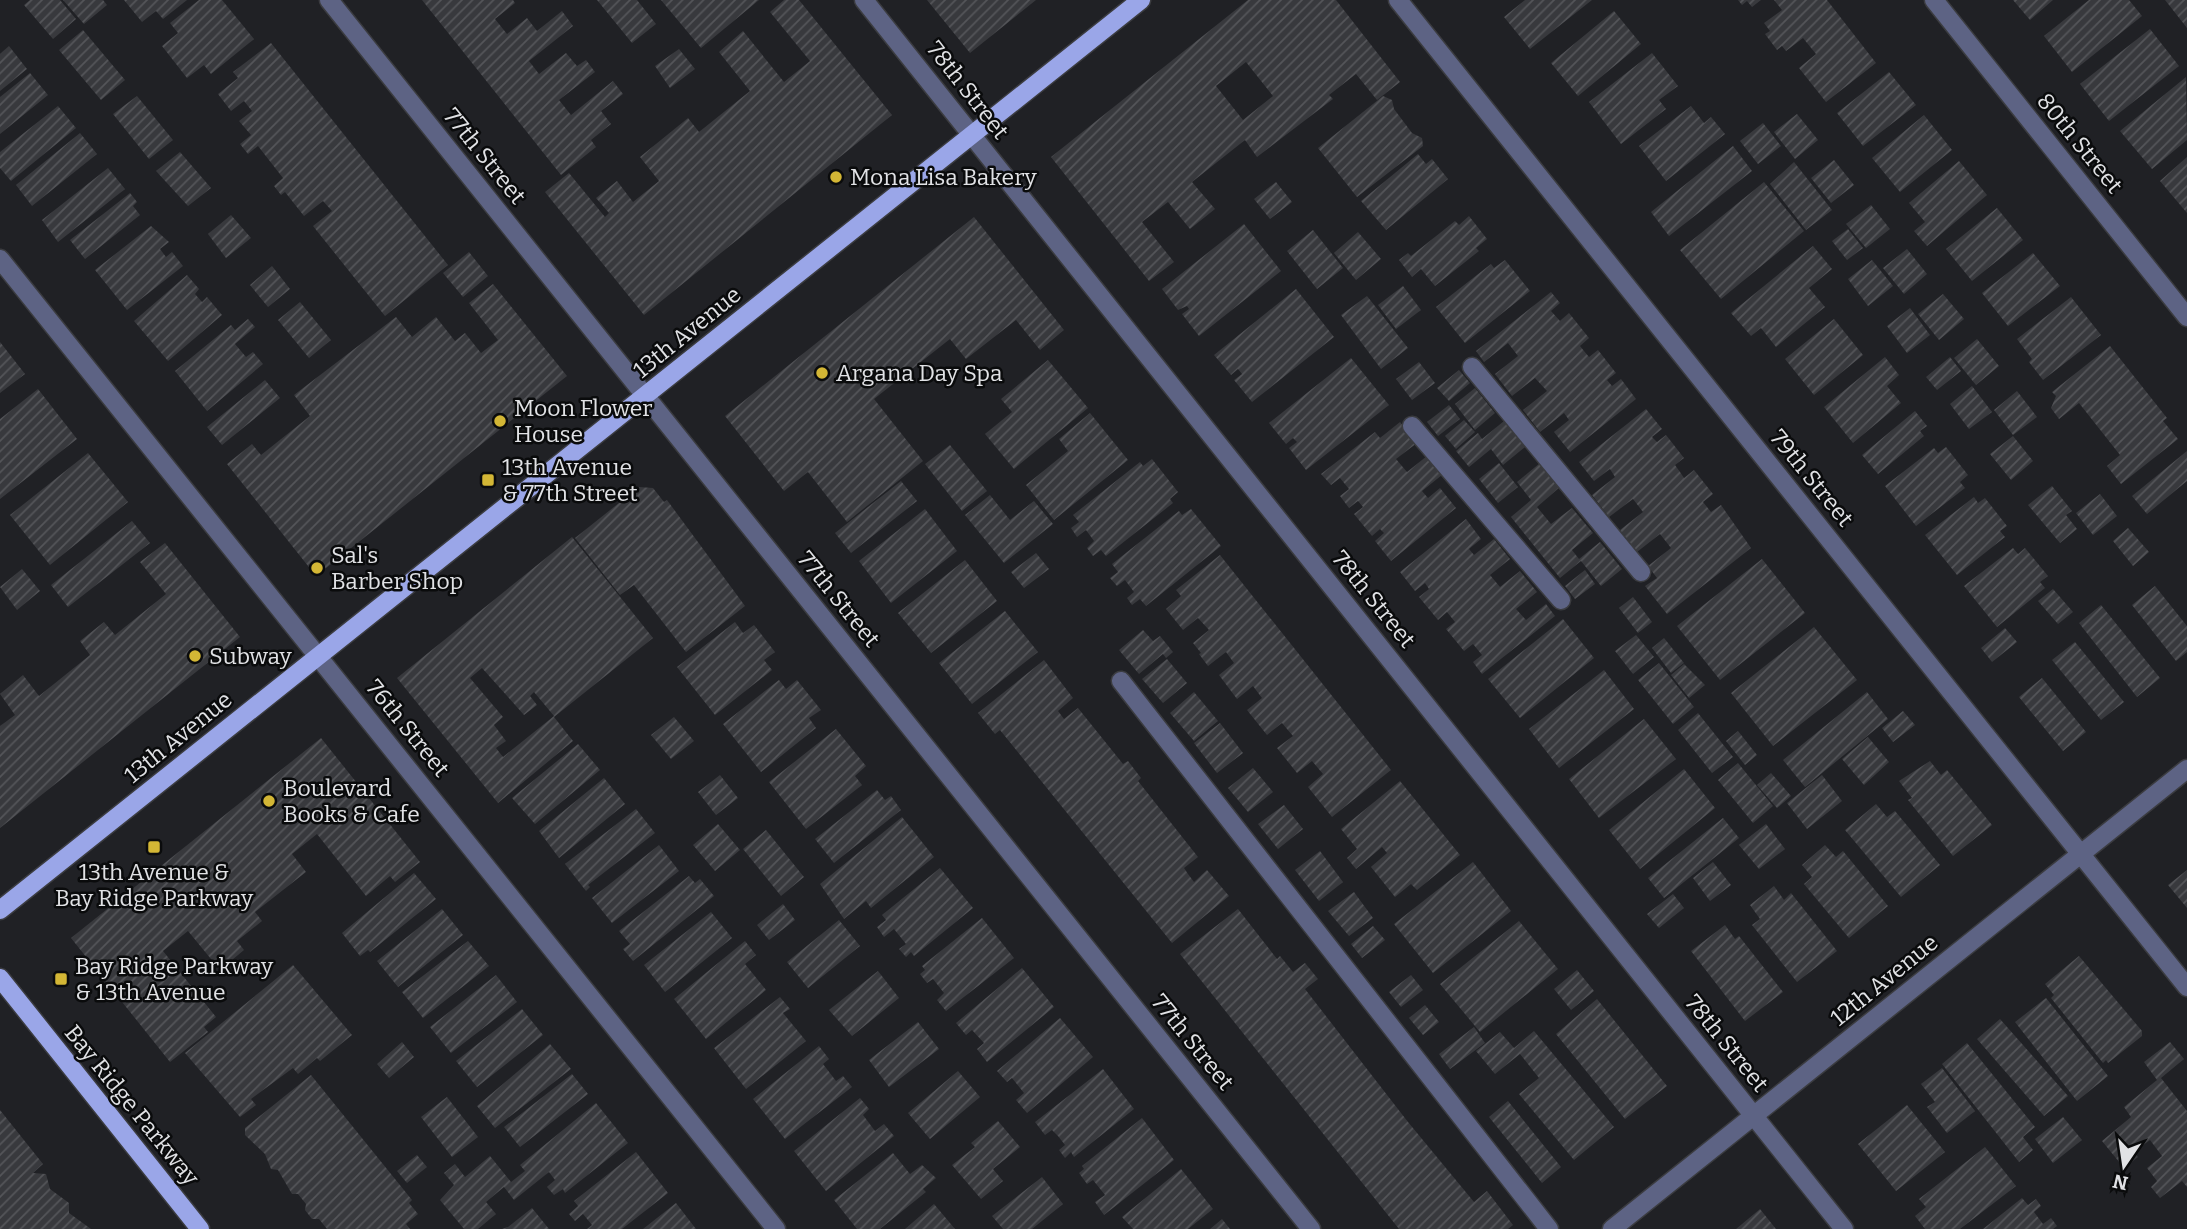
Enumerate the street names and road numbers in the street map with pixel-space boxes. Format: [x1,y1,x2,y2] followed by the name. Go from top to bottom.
[921,35,1015,145] street label: 78th Street
[2031,87,2129,199] street label: 80th Street
[438,102,532,210] street label: 77th Street
[628,280,746,384] street label: 13th Avenue
[1764,424,1860,532] street label: 79th Street
[792,545,886,653] street label: 77th Street
[1326,545,1422,653] street label: 78th Street
[360,674,456,782] street label: 76th Street
[119,685,237,789] street label: 13th Avenue
[1825,928,1943,1032] street label: 12th Avenue
[1146,988,1240,1096] street label: 77th Street
[1679,989,1775,1097] street label: 78th Street
[59,1019,206,1191] street label: Bay Ridge Parkway

